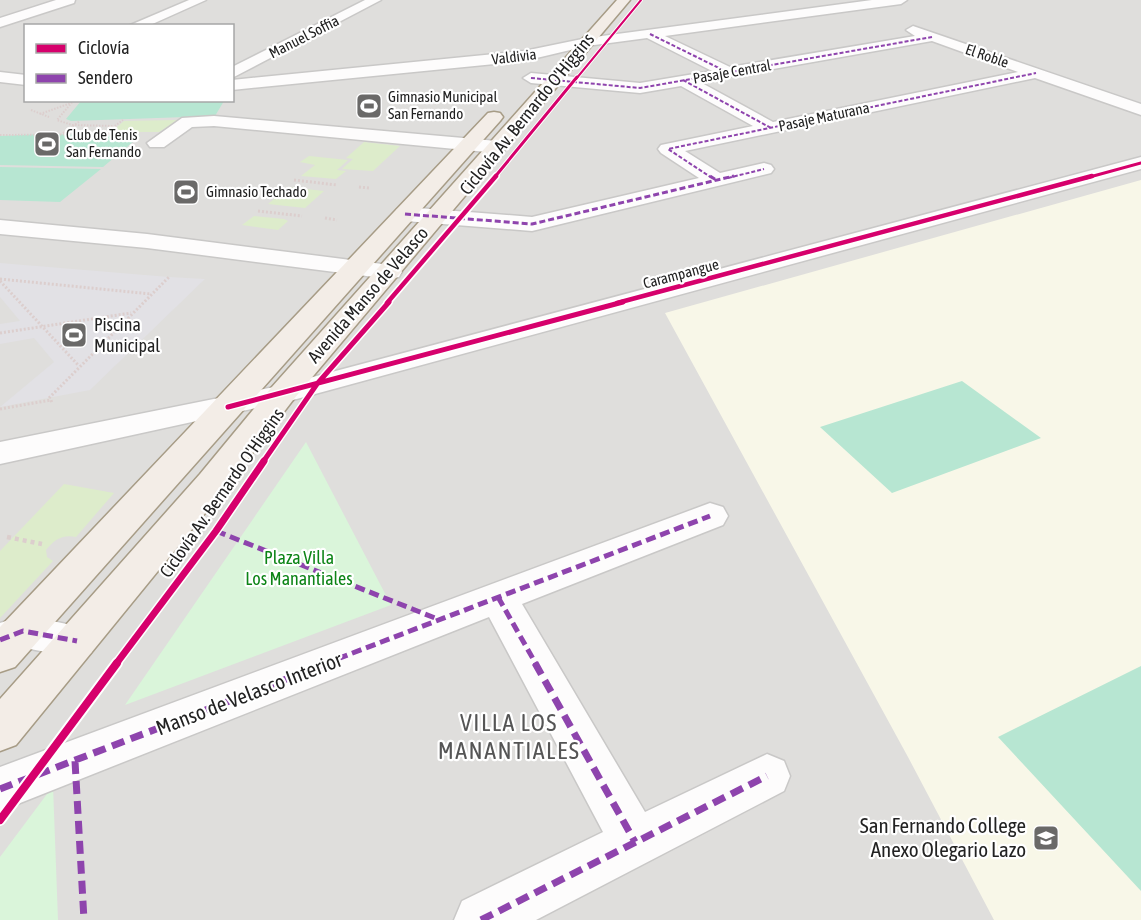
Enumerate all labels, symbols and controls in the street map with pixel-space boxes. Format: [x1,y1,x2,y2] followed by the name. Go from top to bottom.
[266,12,342,61] street label: Manuel Soffia
[24,24,234,102] legend
[455,29,598,199] street label: Ciclovía Av. Bernardo O'Higgins
[78,37,130,58] text: Ciclovía
[963,40,1011,71] street label: El Roble
[491,45,537,68] street label: Valdivia
[692,56,772,87] street label: Pasaje Central
[78,67,133,88] text: Sendero
[388,88,497,122] place label: Gimnasio Municipal San Fernando
[354,91,384,121] sports icon: Gimnasio Municipal San Fernando
[777,99,871,134] street label: Pasaje Maturana
[66,126,141,160] place label: Club de Tenis San Fernando
[32,129,62,159] sports icon: Club de Tenis San Fernando
[171,177,201,207] sports icon: Gimnasio Techado
[206,183,307,200] place label: Gimnasio Techado
[303,222,432,367] street label: Avenida Manso de Velasco
[641,255,721,292] street label: Carampangue
[94,314,160,356] place label: Piscina Municipal
[59,320,89,350] sports icon: Piscina Municipal
[155,404,288,581] street label: Ciclovía Av. Bernardo O'Higgins
[245,547,353,589] park label: Plaza Villa Los Manantiales
[152,646,346,740] street label: Manso de Velasco Interior
[438,709,580,764] district label: VILLA LOS MANANTIALES
[860,813,1026,861] place label: San Fernando College Anexo Olegario Lazo
[1031,823,1061,853] school or university icon: San Fernando College Anexo Olegario Lazo

